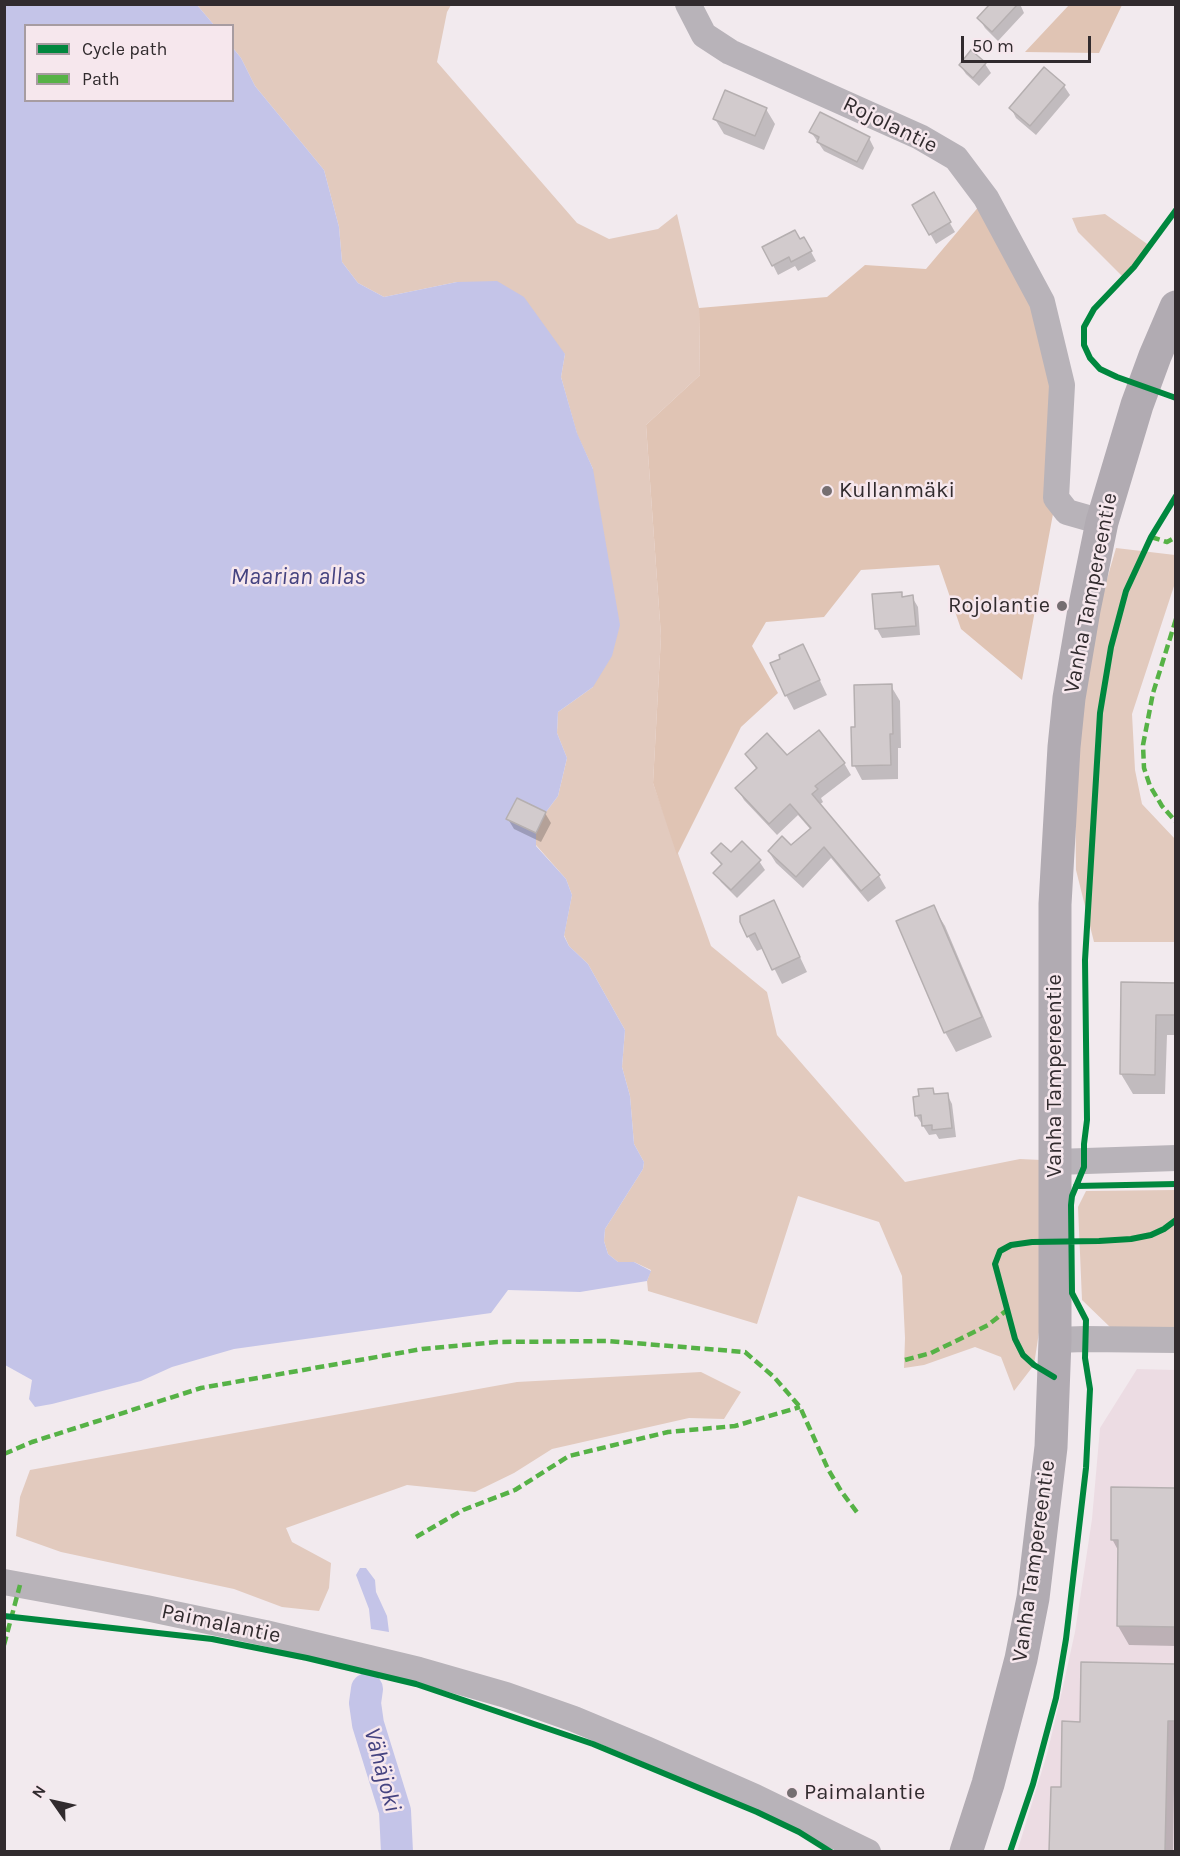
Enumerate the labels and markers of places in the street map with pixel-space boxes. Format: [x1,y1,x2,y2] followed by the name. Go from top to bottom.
[839,478,955,504] place label: Kullanmäki
[820,484,834,498] marker: Kullanmäki
[948,593,1050,619] place label: Rojolantie
[1055,599,1069,613] marker: Rojolantie
[804,1780,925,1806] place label: Paimalantie
[785,1786,799,1800] marker: Paimalantie

